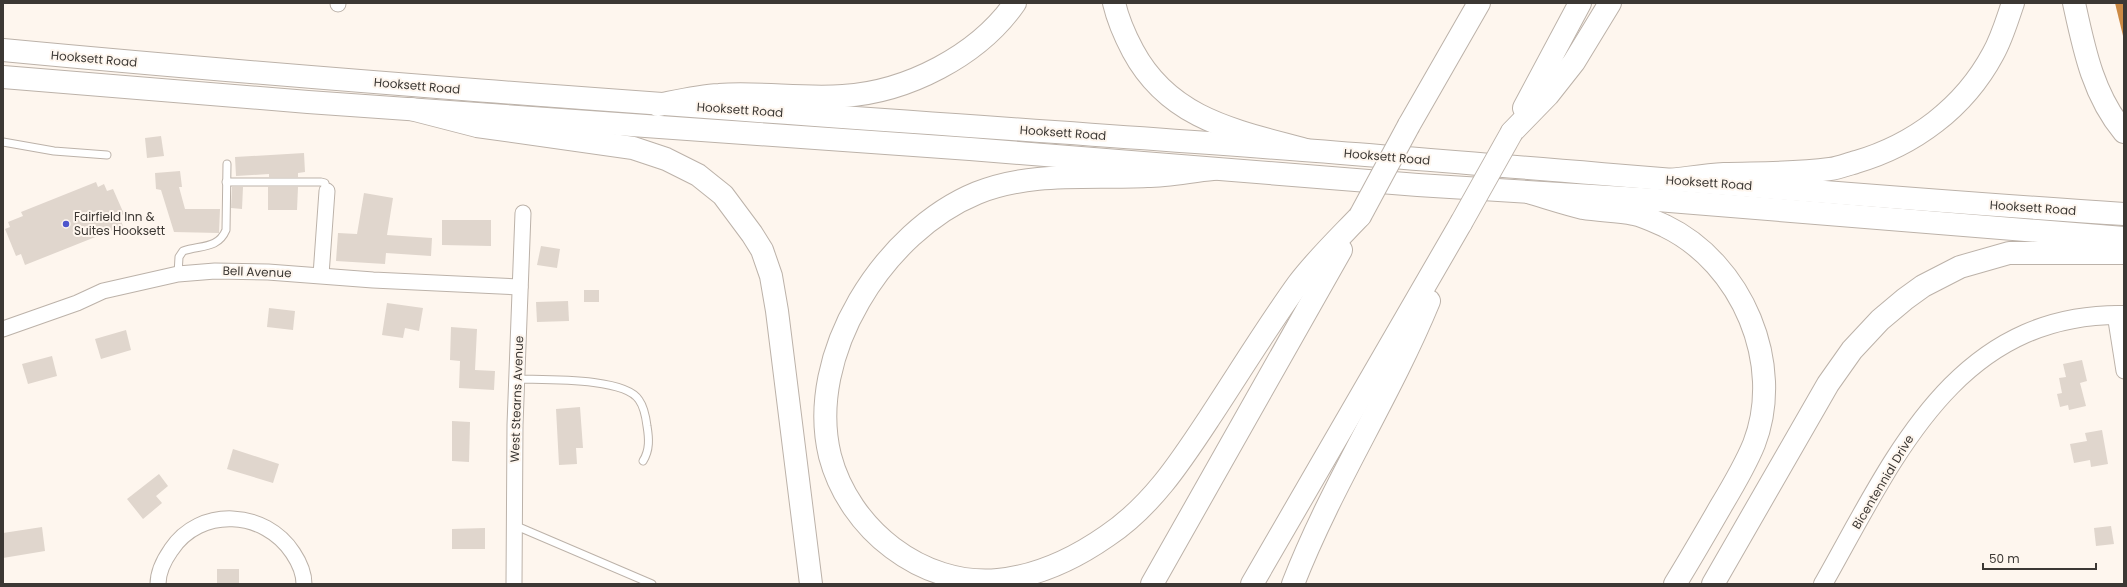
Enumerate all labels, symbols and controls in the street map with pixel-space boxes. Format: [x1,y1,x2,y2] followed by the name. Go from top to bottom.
[50,46,138,71] street label: Hooksett Road
[373,73,461,98] street label: Hooksett Road
[696,98,784,121] street label: Hooksett Road
[1019,121,1107,144] street label: Hooksett Road
[1343,144,1431,169] street label: Hooksett Road
[1665,171,1753,194] street label: Hooksett Road
[1989,196,2077,219] street label: Hooksett Road
[74,208,165,239] place label: Fairfield Inn & Suites Hooksett
[61,219,71,229] marker: Fairfield Inn & Suites Hooksett
[222,262,292,281] street label: Bell Avenue
[506,335,527,463] street label: West Stearns Avenue
[1848,431,1917,532] street label: Bicentennial Drive
[1983,545,2096,571] scale bar
[1989,550,2020,567] text: 50 m

